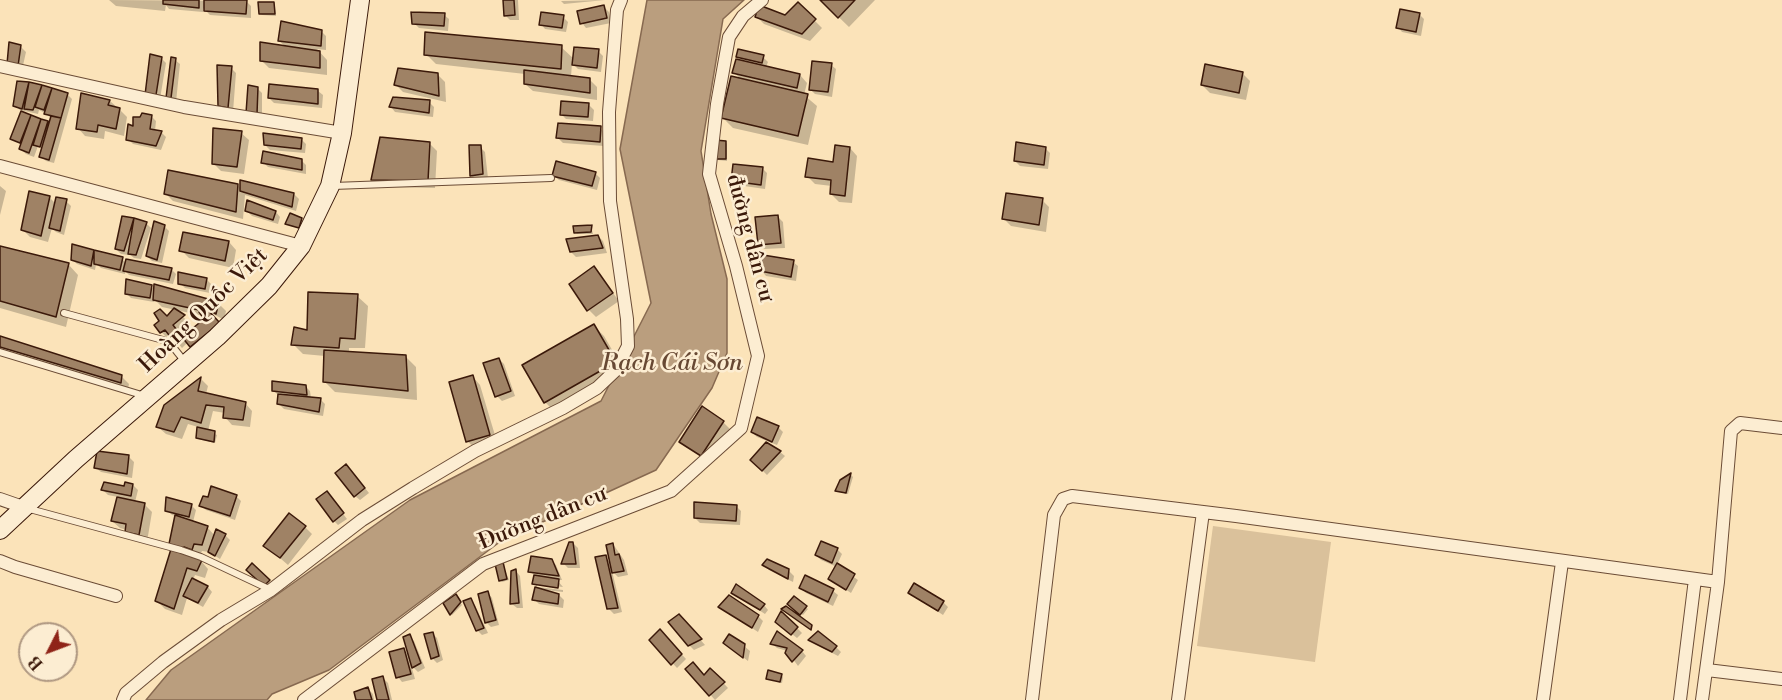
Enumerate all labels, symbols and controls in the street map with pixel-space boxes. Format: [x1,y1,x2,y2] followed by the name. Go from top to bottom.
[719,171,779,305] street label: đường dân cư
[134,243,274,379] street label: Hoàng Quốc Việt
[601,350,743,378] water label: Rạch Cái Sơn
[475,481,611,557] street label: Đường dân cư
[18,622,78,682] north arrow
[25,652,48,674] text: B

